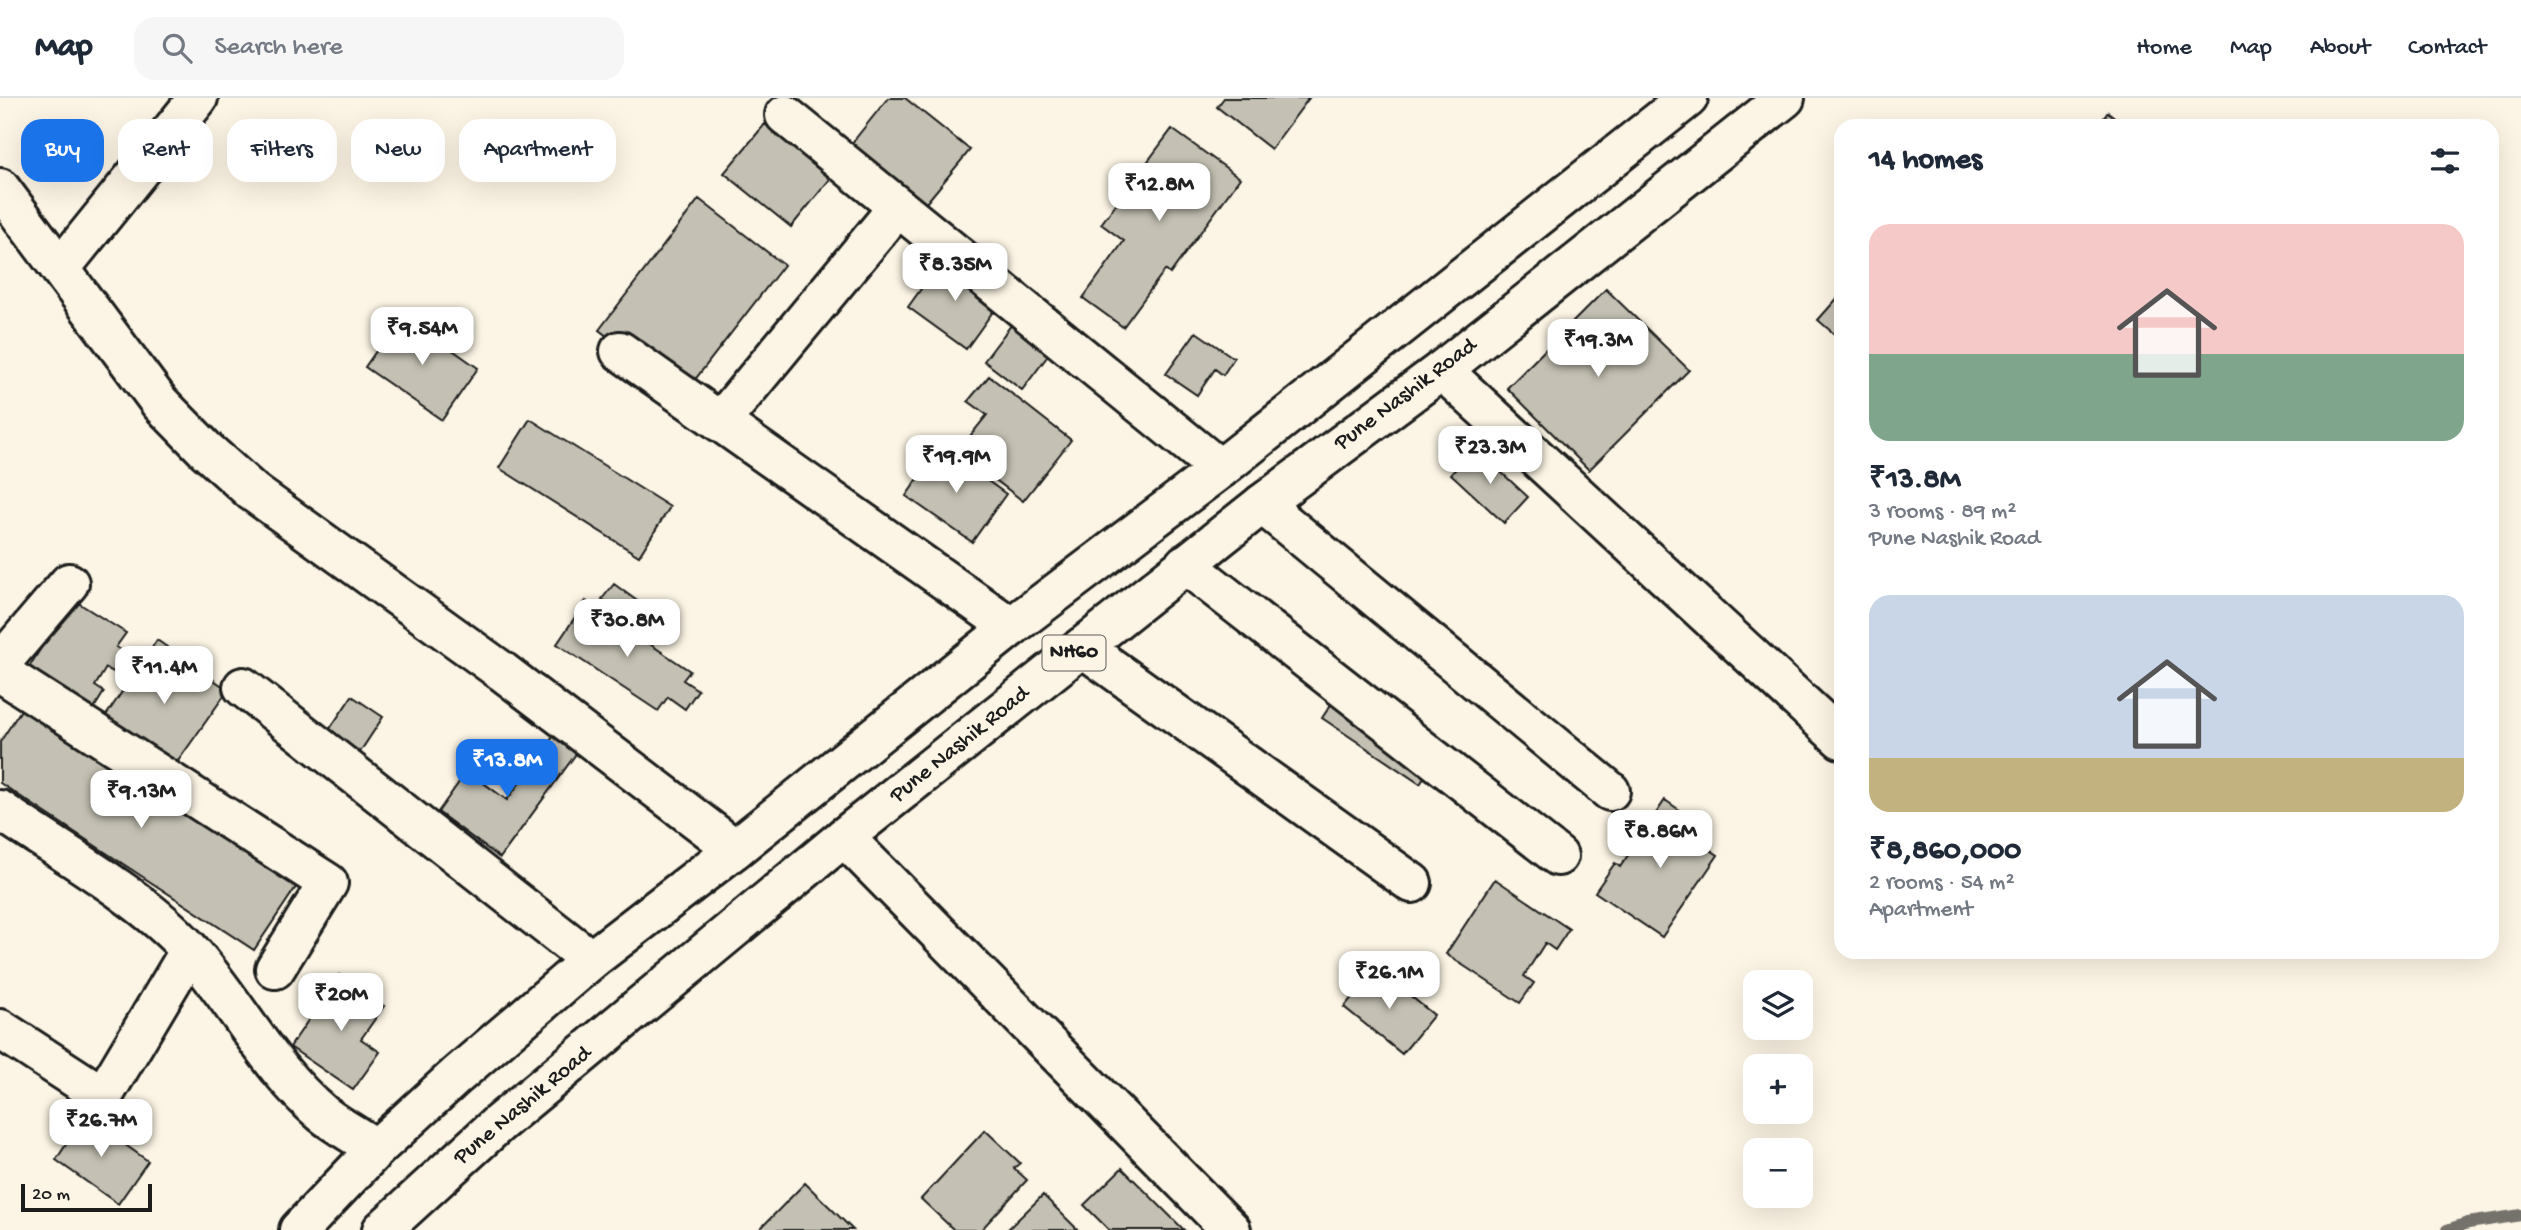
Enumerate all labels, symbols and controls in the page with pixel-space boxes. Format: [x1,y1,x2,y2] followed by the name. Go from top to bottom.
[134,17,624,80] search box
[35,29,92,67] text: Map
[158,29,196,67] icon: search
[214,33,343,64] text: Search here
[2136,34,2192,63] text: Home
[2230,34,2272,63] text: Map
[2310,34,2370,63] text: About
[2408,34,2486,63] text: Contact
[21,119,104,182] chip: Buy
[118,119,213,182] chip: Rent
[227,119,337,182] chip: Filters
[351,119,445,182] chip: New
[459,119,616,182] chip: Apartment
[2426,142,2464,180] icon: filters
[1869,144,1982,179] text: 14 homes
[1102,164,1216,223] pin: ₹12.8M
[1124,172,1194,199] text: ₹12.8M
[898,244,1012,303] pin: ₹8.35M
[919,252,991,279] text: ₹8.35M
[2104,270,2230,396] icon: home
[365,308,479,367] pin: ₹9.54M
[387,316,457,343] text: ₹9.54M
[1541,320,1655,379] pin: ₹19.3M
[1563,328,1633,355] text: ₹19.3M
[1329,332,1484,458] street label: Pune Nashik Road
[1433,426,1547,486] pin: ₹23.3M
[1454,435,1526,462] text: ₹23.3M
[899,436,1013,495] pin: ₹19.9M
[922,444,990,471] text: ₹19.9M
[1869,464,1961,499] text: ₹13.8M
[1869,499,2016,526] text: 3 rooms · 89 m²
[1869,526,2040,553] text: Pune Nashik Road
[570,600,684,659] pin: ₹30.8M
[590,608,664,635] text: ₹30.8M
[1042,636,1106,670] road number: NH60
[2104,641,2230,767] icon: home
[107,646,221,706] pin: ₹11.4M
[131,655,197,682] text: ₹11.4M
[884,680,1036,810] street label: Pune Nashik Road
[450,740,564,799] pin: ₹13.8M
[472,748,542,775] text: ₹13.8M
[84,770,198,830] pin: ₹9.13M
[106,779,176,806] text: ₹9.13M
[1603,810,1717,870] pin: ₹8.86M
[1623,819,1697,846] text: ₹8.86M
[1869,835,2021,870] text: ₹8,860,000
[1869,870,2015,897] text: 2 rooms · 54 m²
[1869,897,1973,924] text: Apartment
[1332,951,1446,1011] pin: ₹26.1M
[1355,960,1423,987] text: ₹26.1M
[1743,970,1813,1208] map controls
[1743,970,1813,1040] button: layers
[300,974,382,1033] pin: ₹20M
[314,982,368,1009] text: ₹20M
[448,1040,598,1172] street label: Pune Nashik Road
[1743,1054,1813,1124] button: +
[44,1100,158,1159] pin: ₹26.7M
[65,1108,137,1135] text: ₹26.7M
[1743,1138,1813,1208] button: −
[21,1181,152,1213] scale bar
[32,1184,70,1207] text: 20 m

